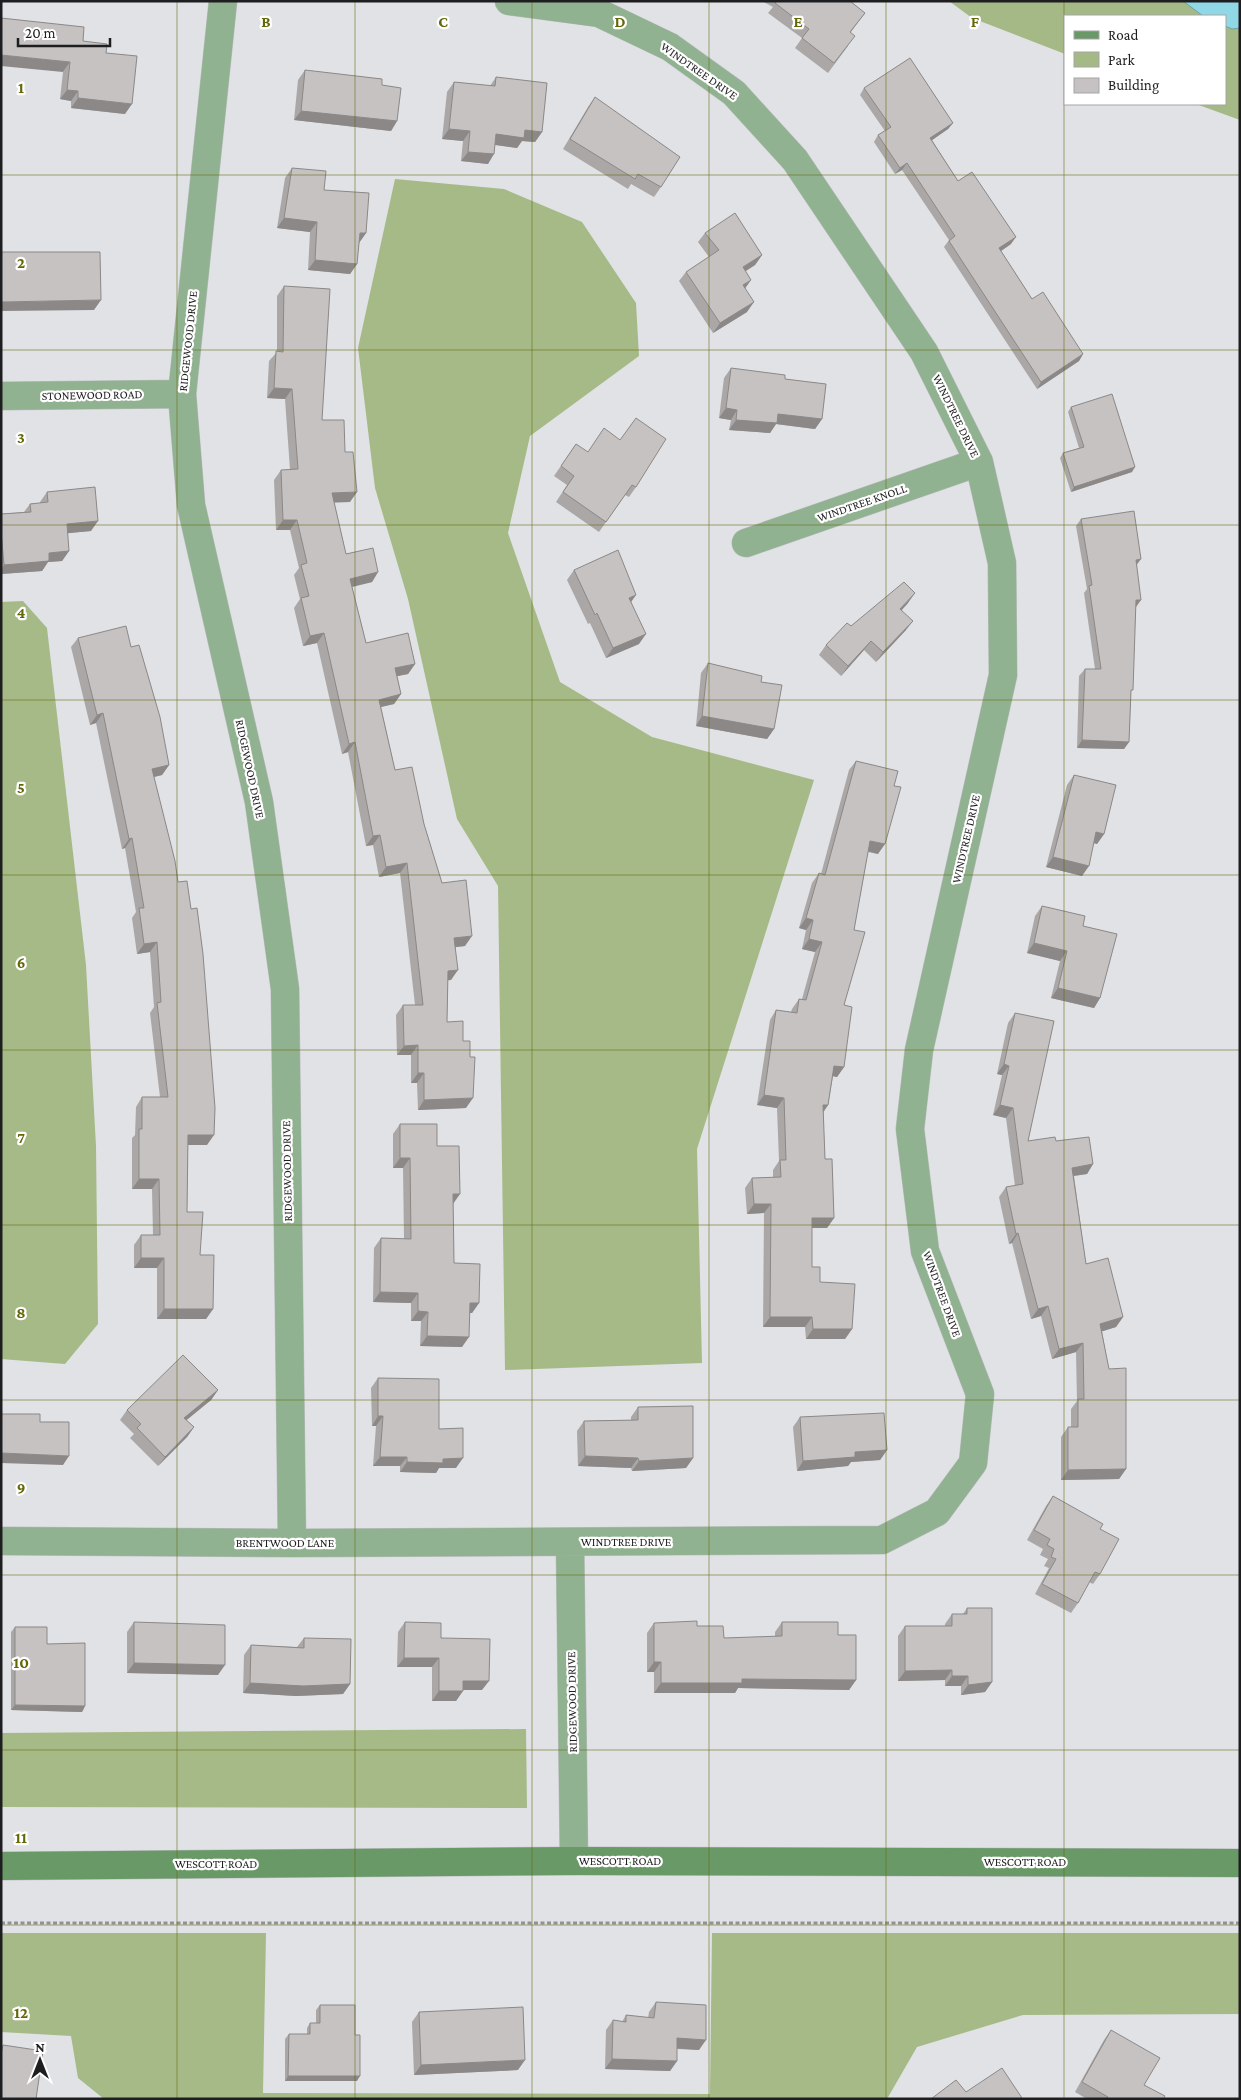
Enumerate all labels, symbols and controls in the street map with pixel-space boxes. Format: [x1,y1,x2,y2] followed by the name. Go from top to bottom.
[261,13,271,30] text: B
[438,13,448,30] text: C
[614,13,626,30] text: D
[793,13,803,30] text: E
[971,13,980,30] text: F
[18,15,110,47] scale bar
[1064,15,1226,105] legend
[25,25,56,41] text: 20 m
[1108,27,1139,43] text: Road
[658,39,740,103] street label: WINDTREE DRIVE
[1108,52,1135,68] text: Park
[1108,77,1159,94] text: Building
[18,79,24,96] text: 1
[17,254,25,271] text: 2
[176,290,200,392] street label: RIDGEWOOD DRIVE
[930,372,982,460] street label: WINDTREE DRIVE
[42,387,142,403] street label: STONEWOOD ROAD
[17,429,25,446] text: 3
[815,481,909,525] street label: WINDTREE KNOLL
[17,604,26,621] text: 4
[233,718,267,820] street label: RIDGEWOOD DRIVE
[17,779,25,796] text: 5
[949,793,983,885] street label: WINDTREE DRIVE
[17,954,25,971] text: 6
[279,1120,295,1222] street label: RIDGEWOOD DRIVE
[17,1129,25,1146] text: 7
[920,1249,964,1339] street label: WINDTREE DRIVE
[16,1304,26,1321] text: 8
[17,1479,25,1496] text: 9
[581,1535,672,1549] street label: WINDTREE DRIVE
[236,1536,335,1550] street label: BRENTWOOD LANE
[564,1651,580,1753] street label: RIDGEWOOD DRIVE
[13,1654,29,1671] text: 10
[15,1829,27,1846] text: 11
[579,1854,661,1868] street label: WESCOTT ROAD
[984,1855,1066,1869] street label: WESCOTT ROAD
[175,1857,257,1871] street label: WESCOTT ROAD
[14,2004,28,2021] text: 12
[15,2035,65,2085] north arrow
[35,2039,45,2055] text: N

